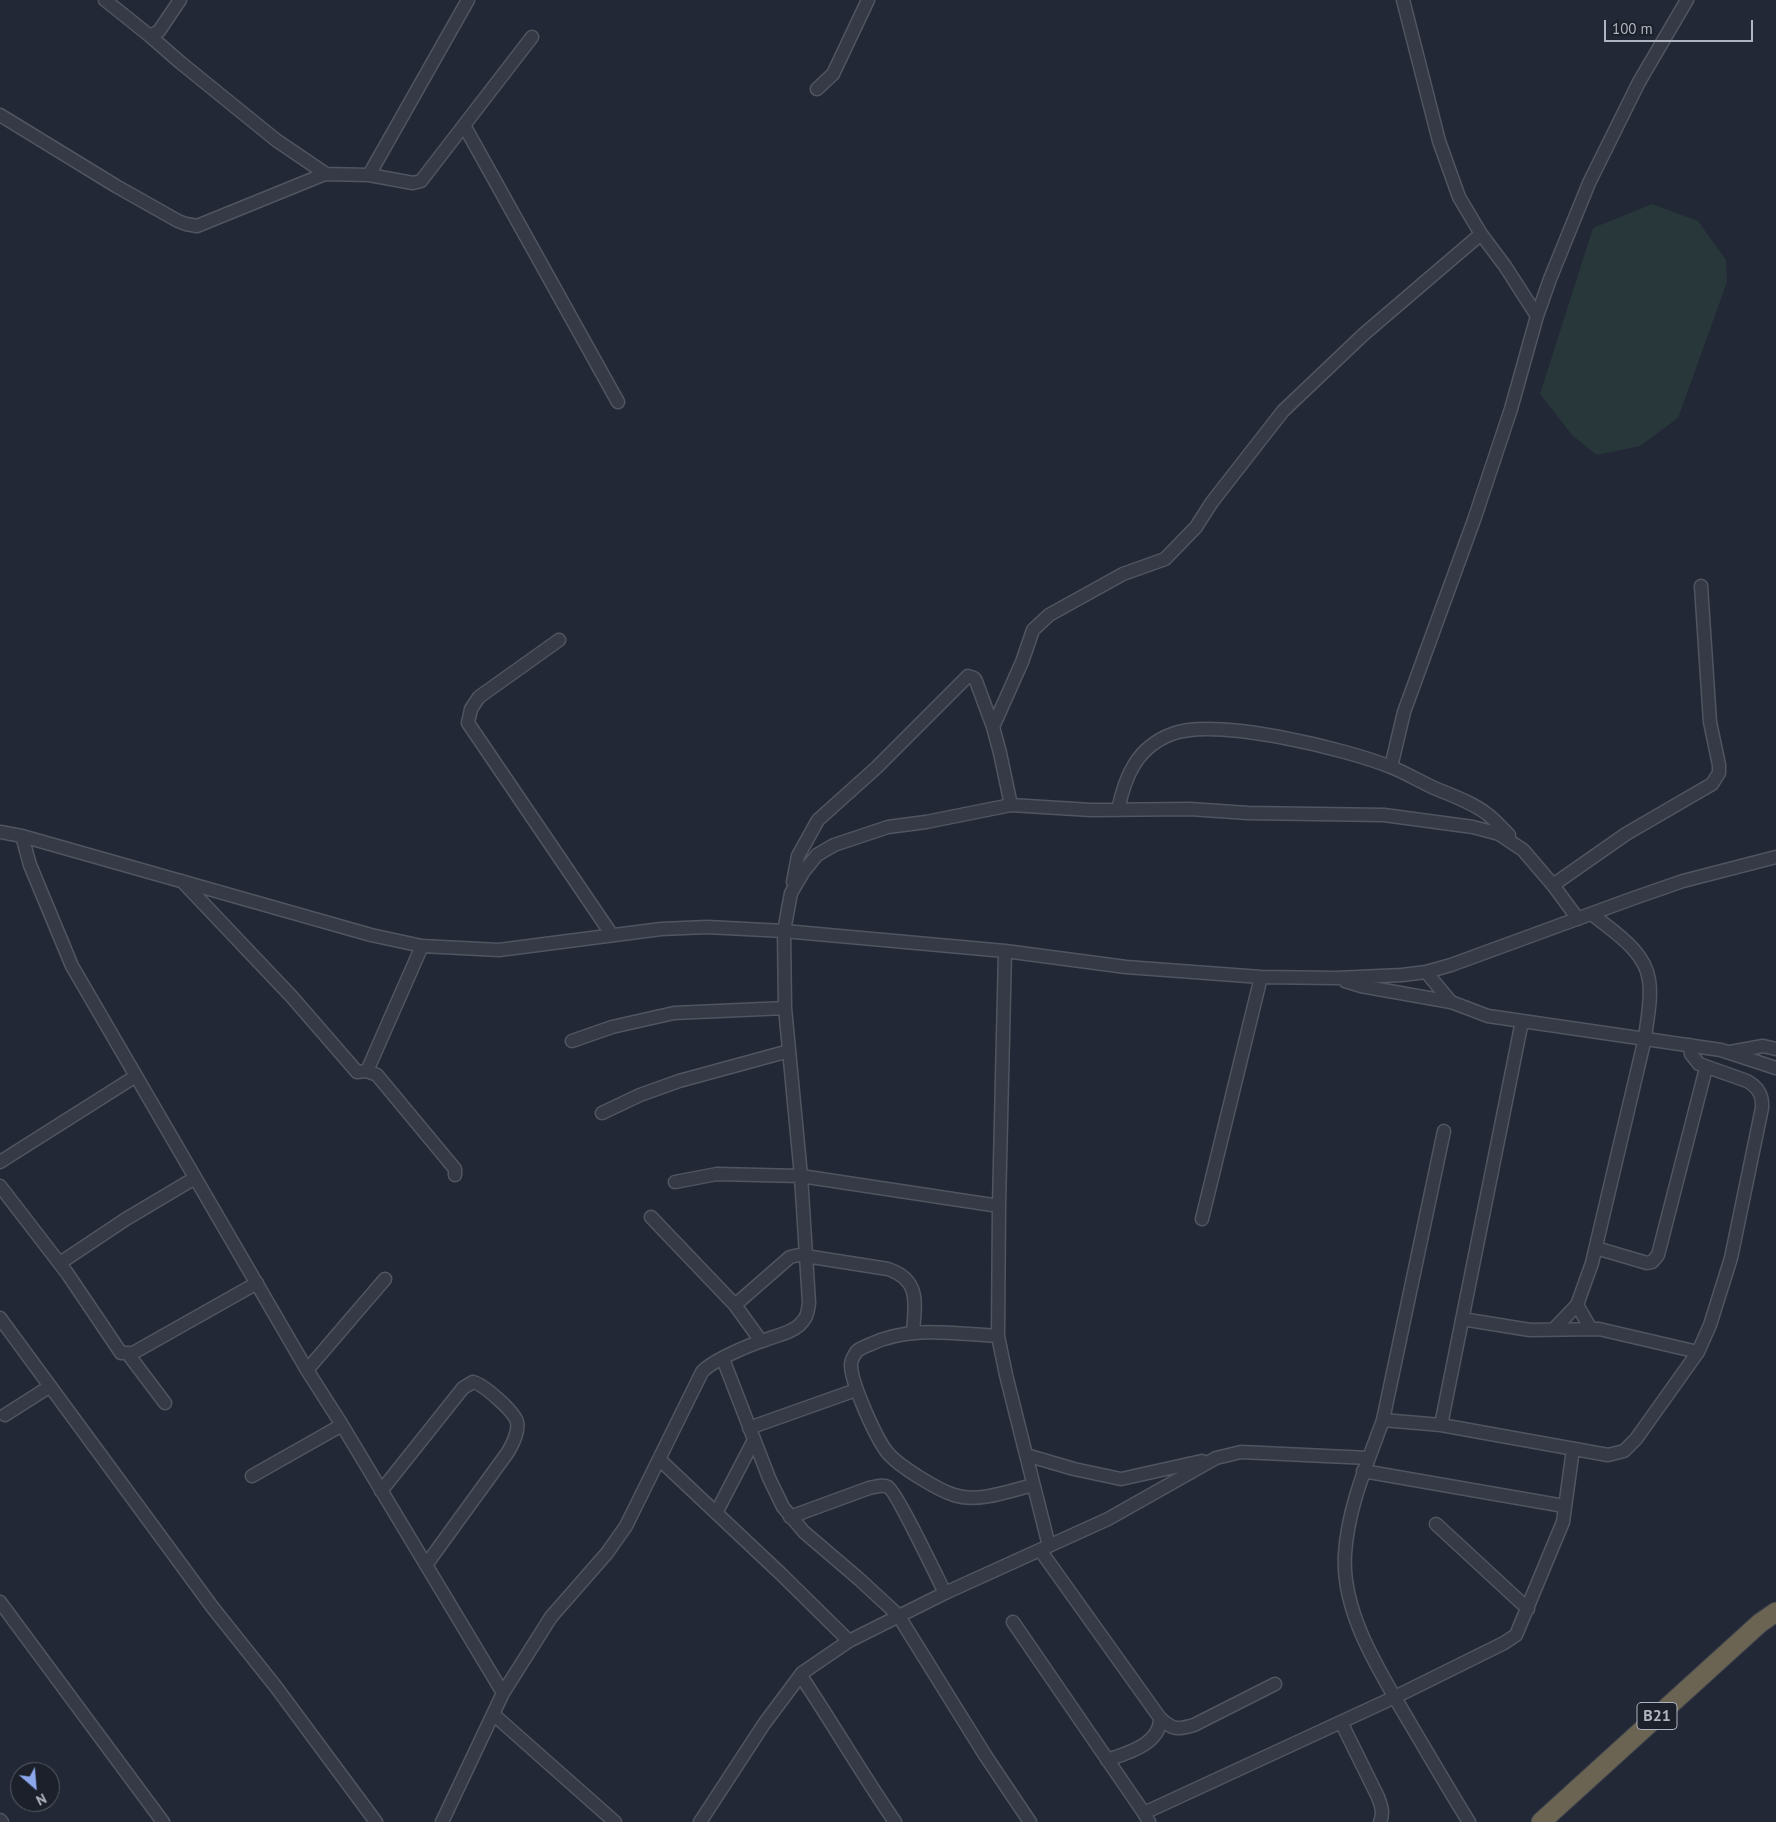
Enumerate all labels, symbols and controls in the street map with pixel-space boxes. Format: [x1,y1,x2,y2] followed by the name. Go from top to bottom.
[1606,10,1755,42] scale bar
[1612,19,1653,38] text: 100 m
[1637,1702,1677,1730] road number: B21
[10,1762,60,1812] north arrow
[33,1789,50,1810] text: N

